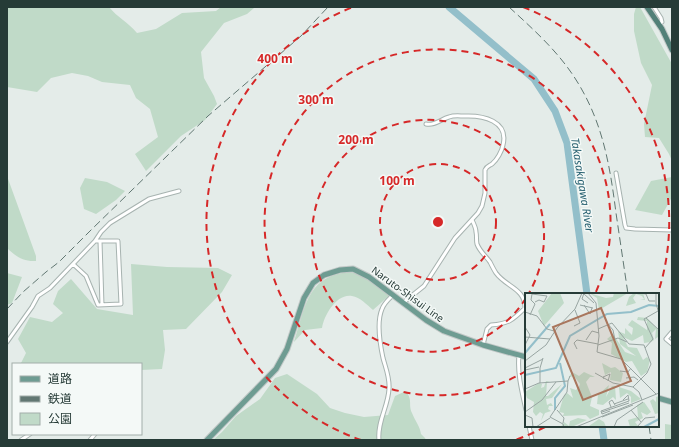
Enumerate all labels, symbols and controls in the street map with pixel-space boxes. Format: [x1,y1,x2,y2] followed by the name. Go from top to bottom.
[257,50,293,67] text: 400 m
[298,91,334,108] text: 300 m
[338,131,374,148] text: 200 m
[568,137,598,234] water label: Takasakigawa River
[379,172,415,189] text: 100 m
[431,215,445,229] centre of rings
[369,263,447,325] street label: Naruto-Shisui Line
[525,293,659,427] inset map
[12,363,142,435] legend
[48,370,72,387] text: 道路
[48,390,72,407] text: 鉄道
[48,410,72,427] text: 公園

